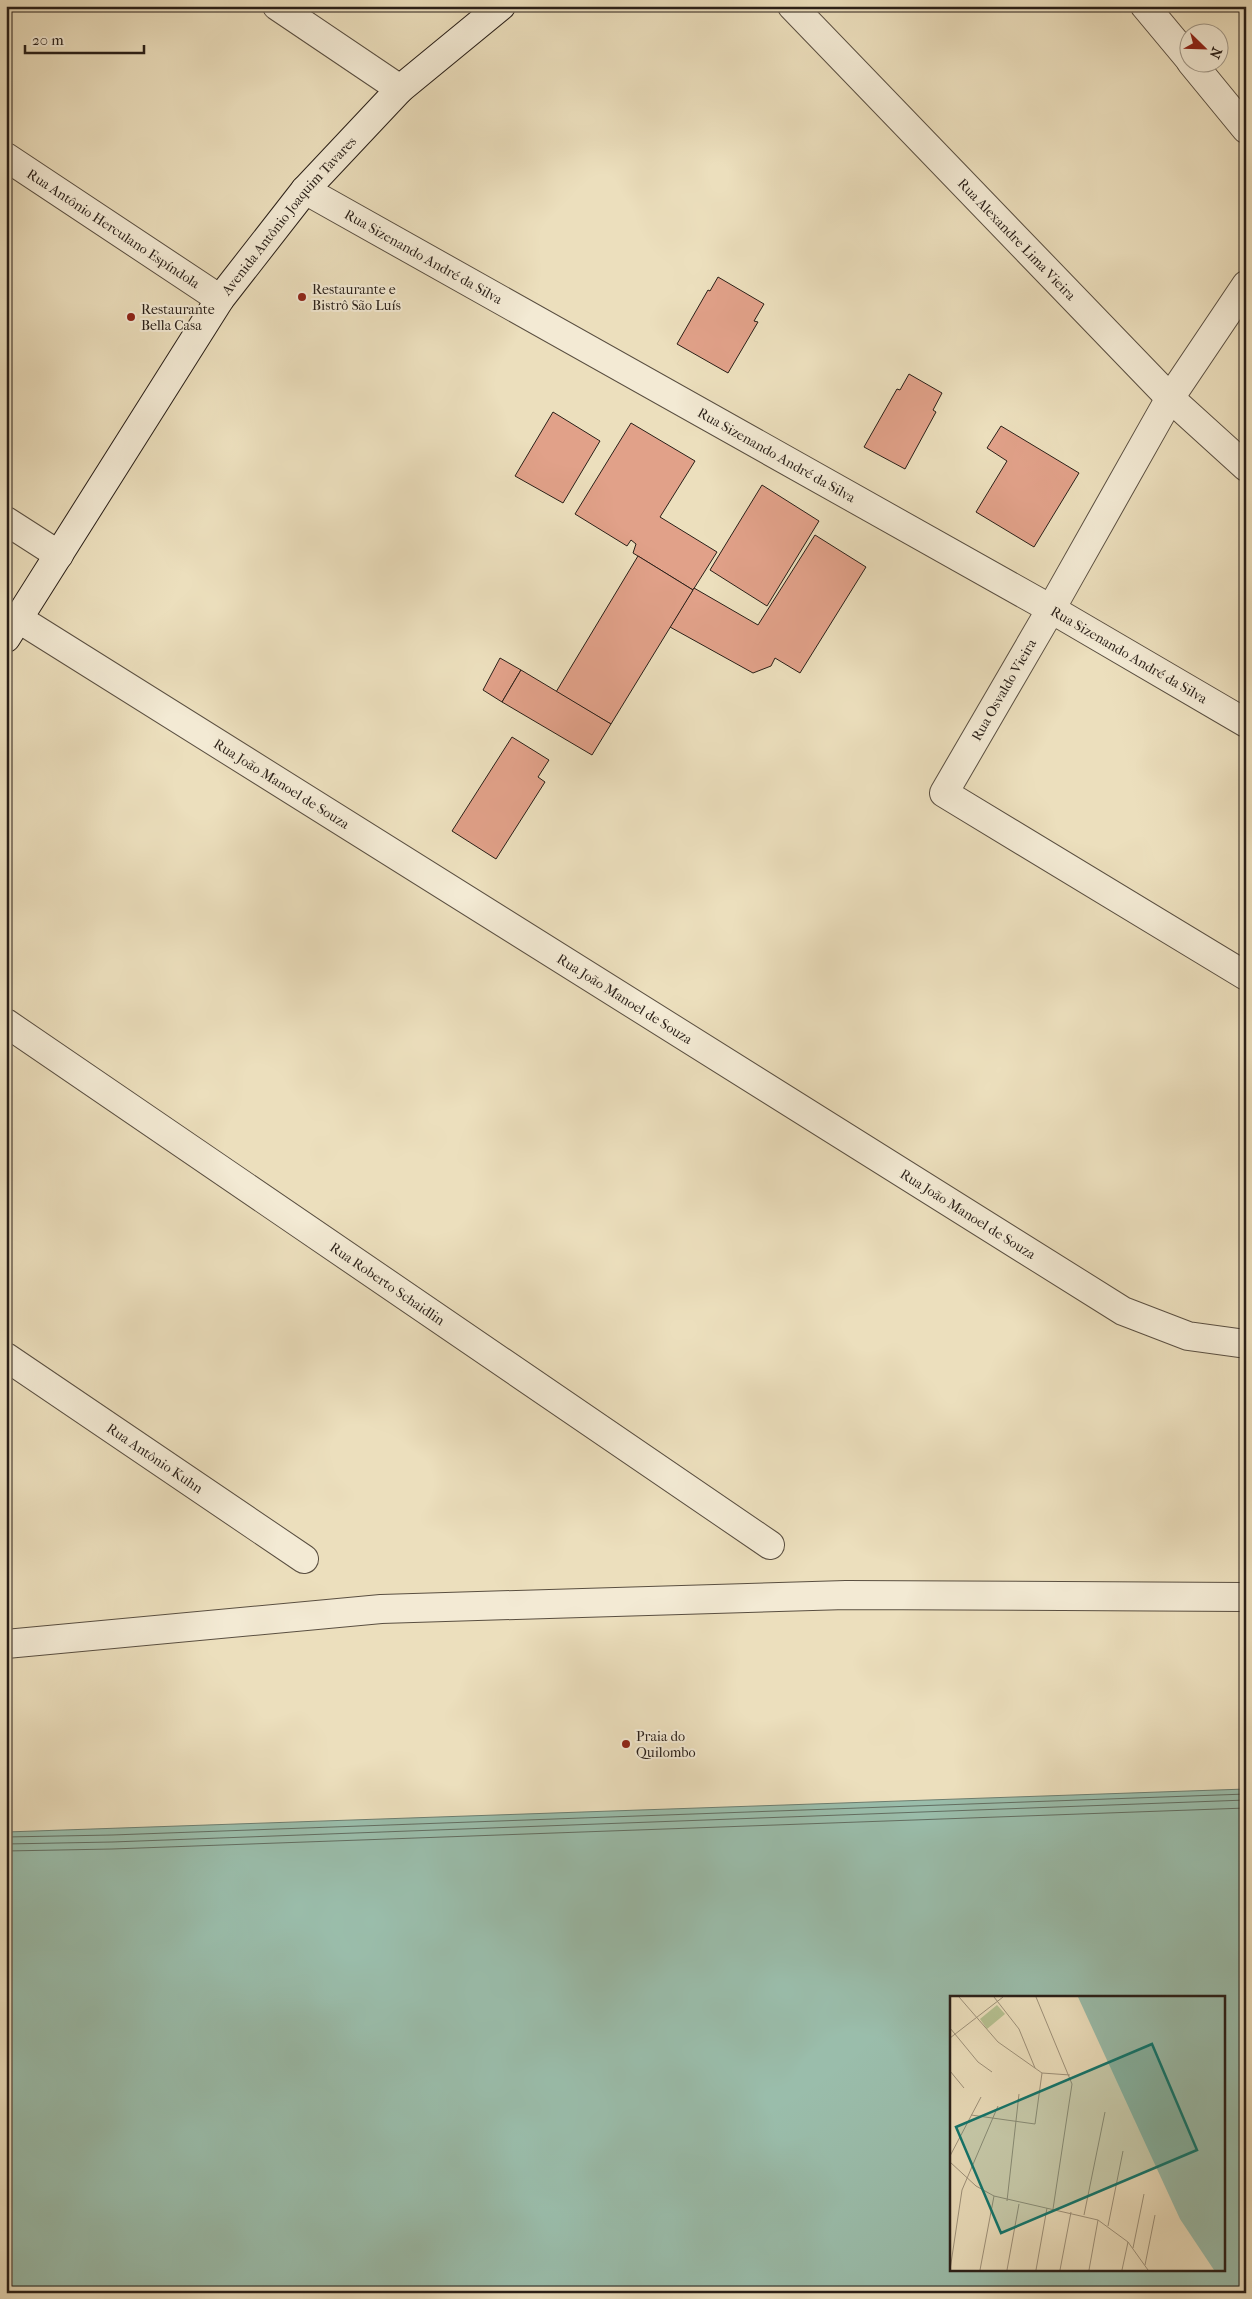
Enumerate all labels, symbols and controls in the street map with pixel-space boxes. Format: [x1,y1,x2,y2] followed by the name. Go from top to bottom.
[25,22,144,54] scale bar
[1180,22,1230,72] north arrow
[32,31,64,49] text: 20 m
[1205,45,1225,61] text: N
[217,133,360,299] street label: Avenida Antônio Joaquim Tavares
[24,165,203,292] street label: Rua Antônio Herculano Espíndola
[954,175,1080,304] street label: Rua Alexandre Lima Vieira
[342,205,506,308] street label: Rua Sizenando André da Silva
[312,281,401,314] place label: Restaurante e Bistrô São Luís
[296,291,308,303] marker: Restaurante e Bistrô São Luís
[141,301,215,334] place label: Restaurante Bella Casa
[125,311,137,323] marker: Restaurante Bella Casa
[695,404,859,506] street label: Rua Sizenando André da Silva
[1048,602,1211,707] street label: Rua Sizenando André da Silva
[968,635,1040,744] street label: Rua Osvaldo Vieira
[211,735,353,833] street label: Rua João Manoel de Souza
[554,950,696,1048] street label: Rua João Manoel de Souza
[897,1165,1039,1263] street label: Rua João Manoel de Souza
[327,1238,448,1329] street label: Rua Roberto Schaidlin
[104,1419,206,1497] street label: Rua Antônio Kuhn
[636,1728,696,1761] place label: Praia do Quilombo
[620,1738,632,1750] marker: Praia do Quilombo
[950,1996,1224,2272] inset map

